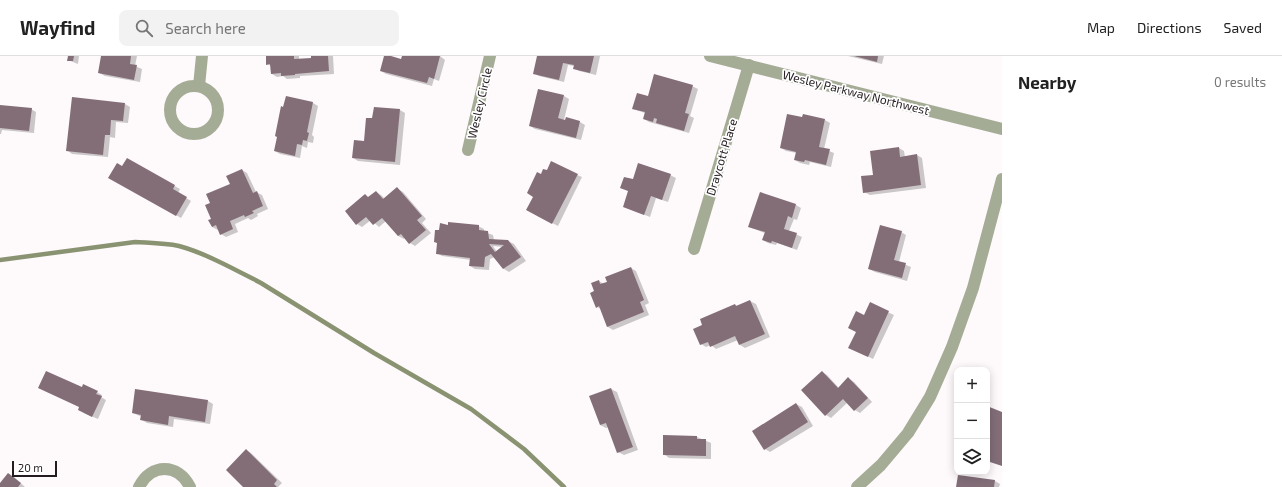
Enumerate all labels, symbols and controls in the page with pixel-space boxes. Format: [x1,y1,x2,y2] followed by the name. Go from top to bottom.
[119,10,399,46] search box
[20,16,95,39] text: Wayfind
[133,17,155,39] icon: search
[165,19,246,37] text: Search here
[1087,19,1115,36] text: Map
[1137,19,1202,36] text: Directions
[1224,19,1262,36] text: Saved
[464,66,494,140] street label: Wesley Circle
[781,67,931,117] street label: Wesley Parkway Northwest
[1018,72,1076,92] text: Nearby
[1214,74,1266,90] text: 0 results
[703,117,739,197] street label: Draycott Place
[954,367,990,475] map controls
[954,367,990,403] button: +
[954,403,990,439] button: −
[954,439,990,475] button: layers
[12,459,57,478] scale bar
[18,461,43,474] text: 20 m

